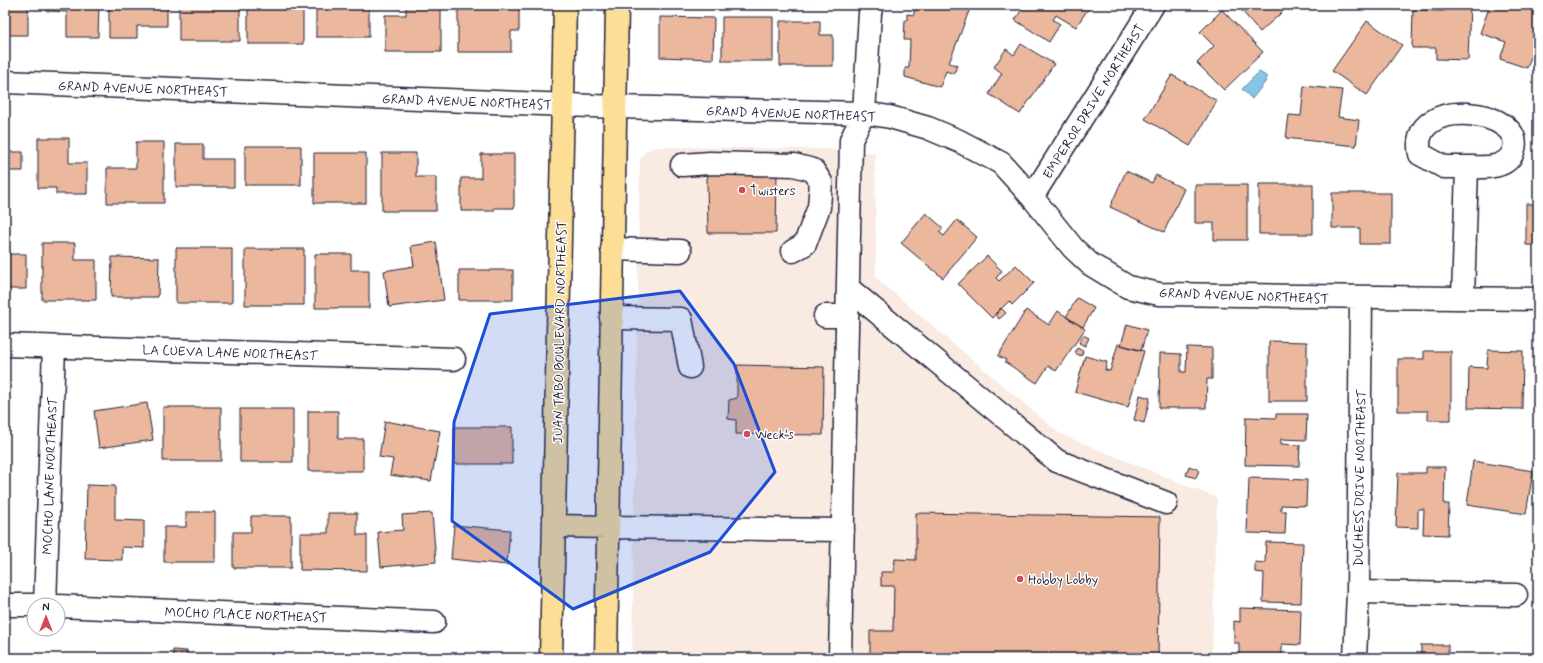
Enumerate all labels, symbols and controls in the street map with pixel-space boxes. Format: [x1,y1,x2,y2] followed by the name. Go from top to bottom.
[1040,21,1149,182] street label: EMPEROR DRIVE NORTHEAST
[58,78,228,101] street label: GRAND AVENUE NORTHEAST
[382,91,552,114] street label: GRAND AVENUE NORTHEAST
[706,103,876,126] street label: GRAND AVENUE NORTHEAST
[750,183,796,200] place label: Twisters
[737,185,747,195] marker: Twisters
[550,220,571,444] street label: JUAN TABO BOULEVARD NORTHEAST
[1159,285,1329,308] street label: GRAND AVENUE NORTHEAST
[142,342,319,365] street label: LA CUEVA LANE NORTHEAST
[1350,388,1371,567] street label: DUCHESS DRIVE NORTHEAST
[39,396,62,555] street label: MOCHO LANE NORTHEAST
[755,427,794,444] place label: Weck's
[742,429,752,439] marker: Weck's
[1028,572,1098,589] place label: Hobby Lobby
[1015,574,1025,584] marker: Hobby Lobby
[26,597,66,637] north arrow
[42,601,50,615] text: N
[164,604,328,627] street label: MOCHO PLACE NORTHEAST

